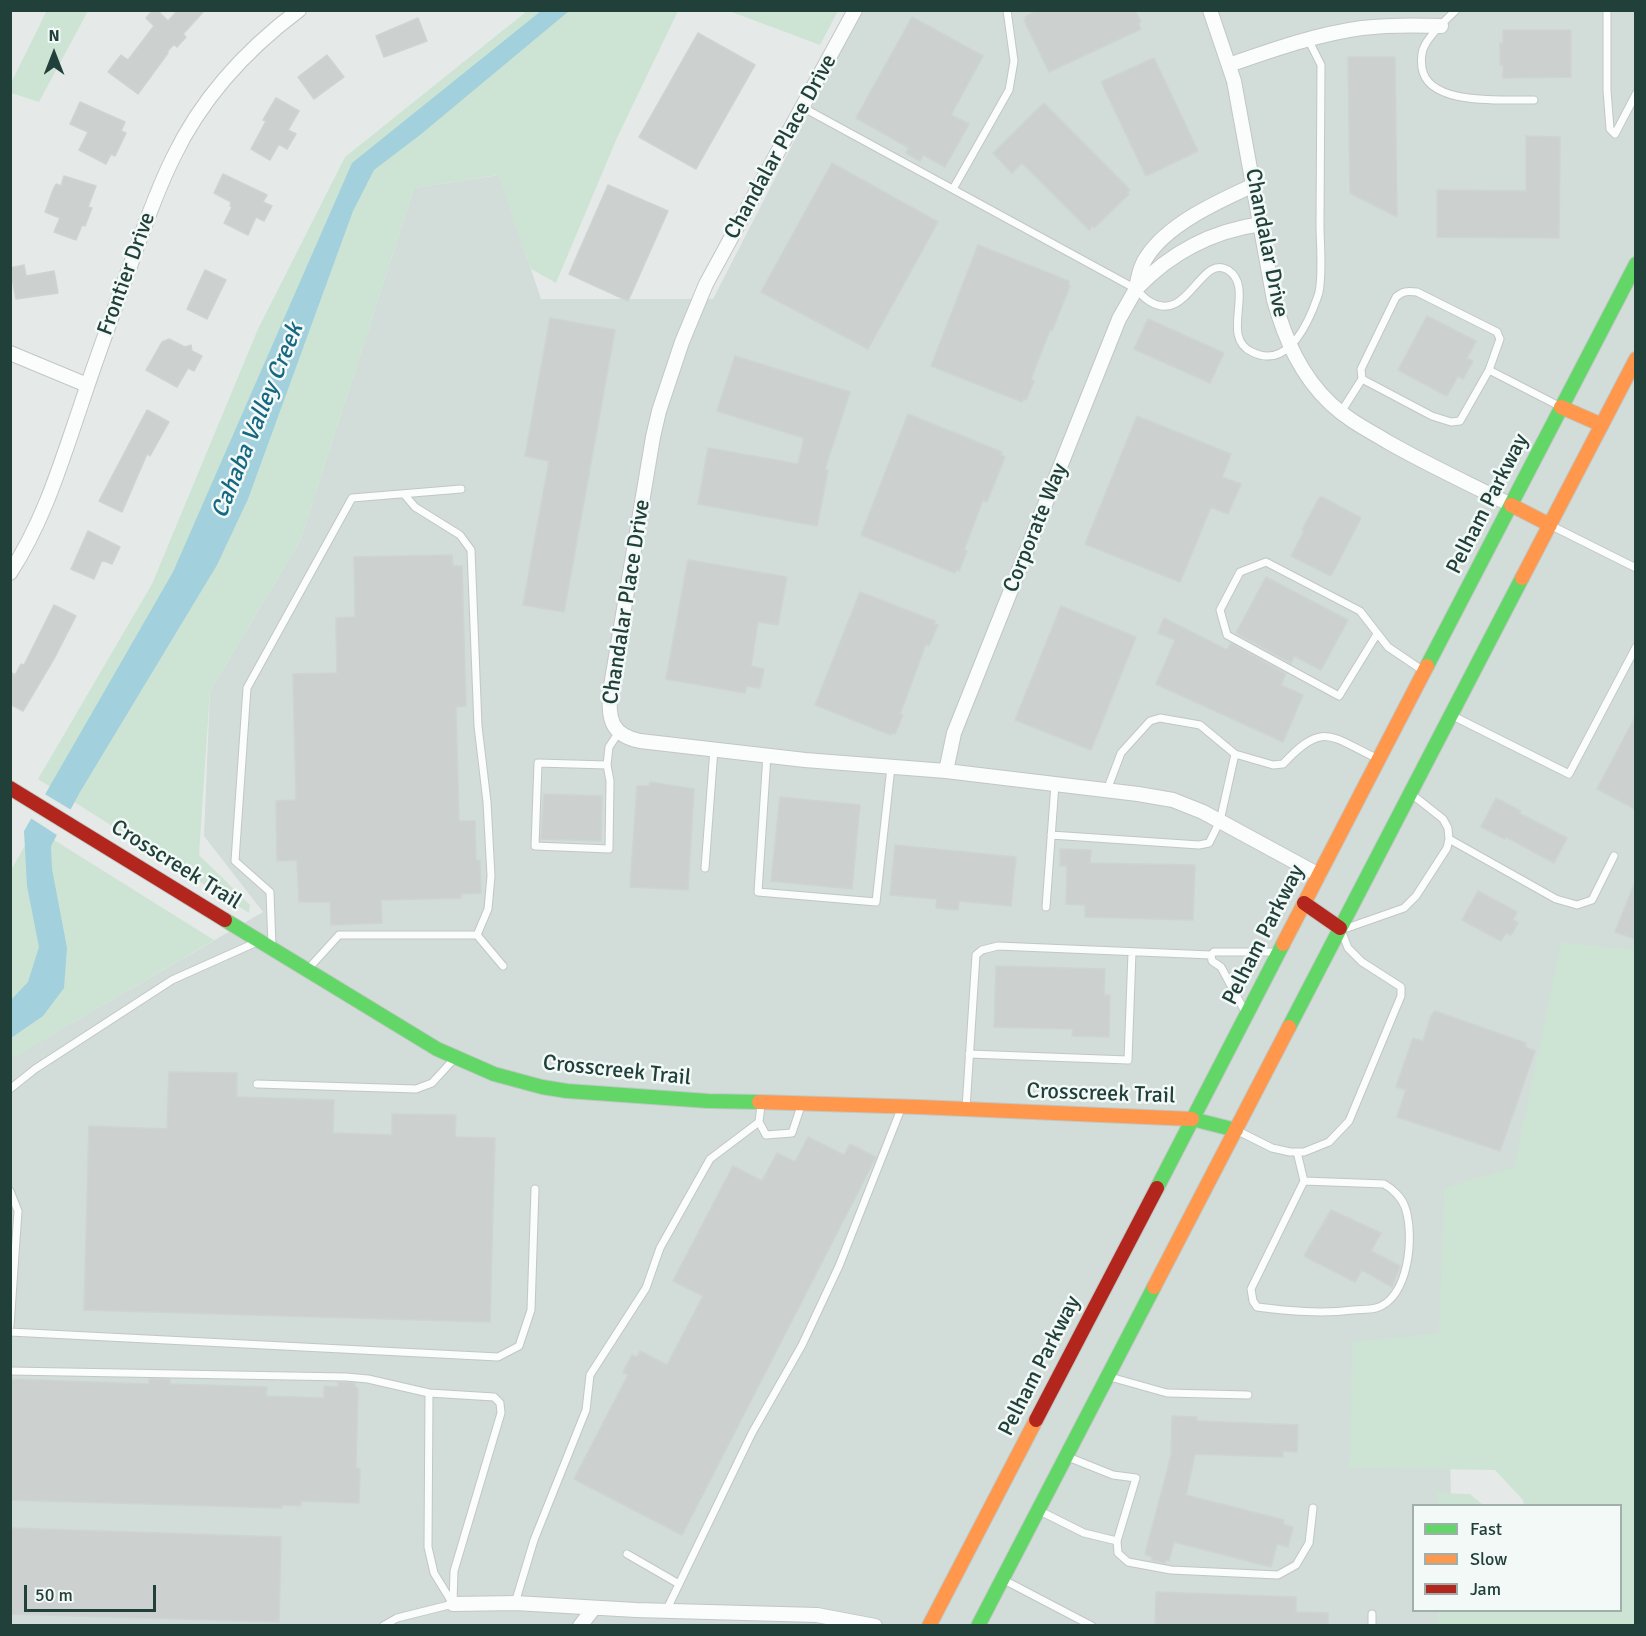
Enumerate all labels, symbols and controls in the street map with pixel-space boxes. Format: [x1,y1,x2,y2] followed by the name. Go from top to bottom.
[24,24,84,84] north arrow
[48,26,60,46] text: N
[719,50,843,244] street label: Chandalar Place Drive
[1239,166,1293,320] street label: Chandalar Drive
[93,209,161,339] street label: Frontier Drive
[206,319,310,523] water label: Cahaba Valley Creek
[1441,429,1535,579] street label: Pelham Parkway
[998,460,1074,596] street label: Corporate Way
[598,498,656,706] street label: Chandalar Place Drive
[106,814,246,916] street label: Crosscreek Trail
[1217,860,1311,1010] street label: Pelham Parkway
[542,1050,692,1092] street label: Crosscreek Trail
[1026,1078,1176,1110] street label: Crosscreek Trail
[993,1291,1087,1441] street label: Pelham Parkway
[1412,1504,1622,1612] legend
[1470,1518,1502,1540] text: Fast
[1470,1548,1507,1570] text: Slow
[27,1573,159,1611] scale bar
[1470,1578,1501,1600] text: Jam
[35,1584,73,1606] text: 50 m

